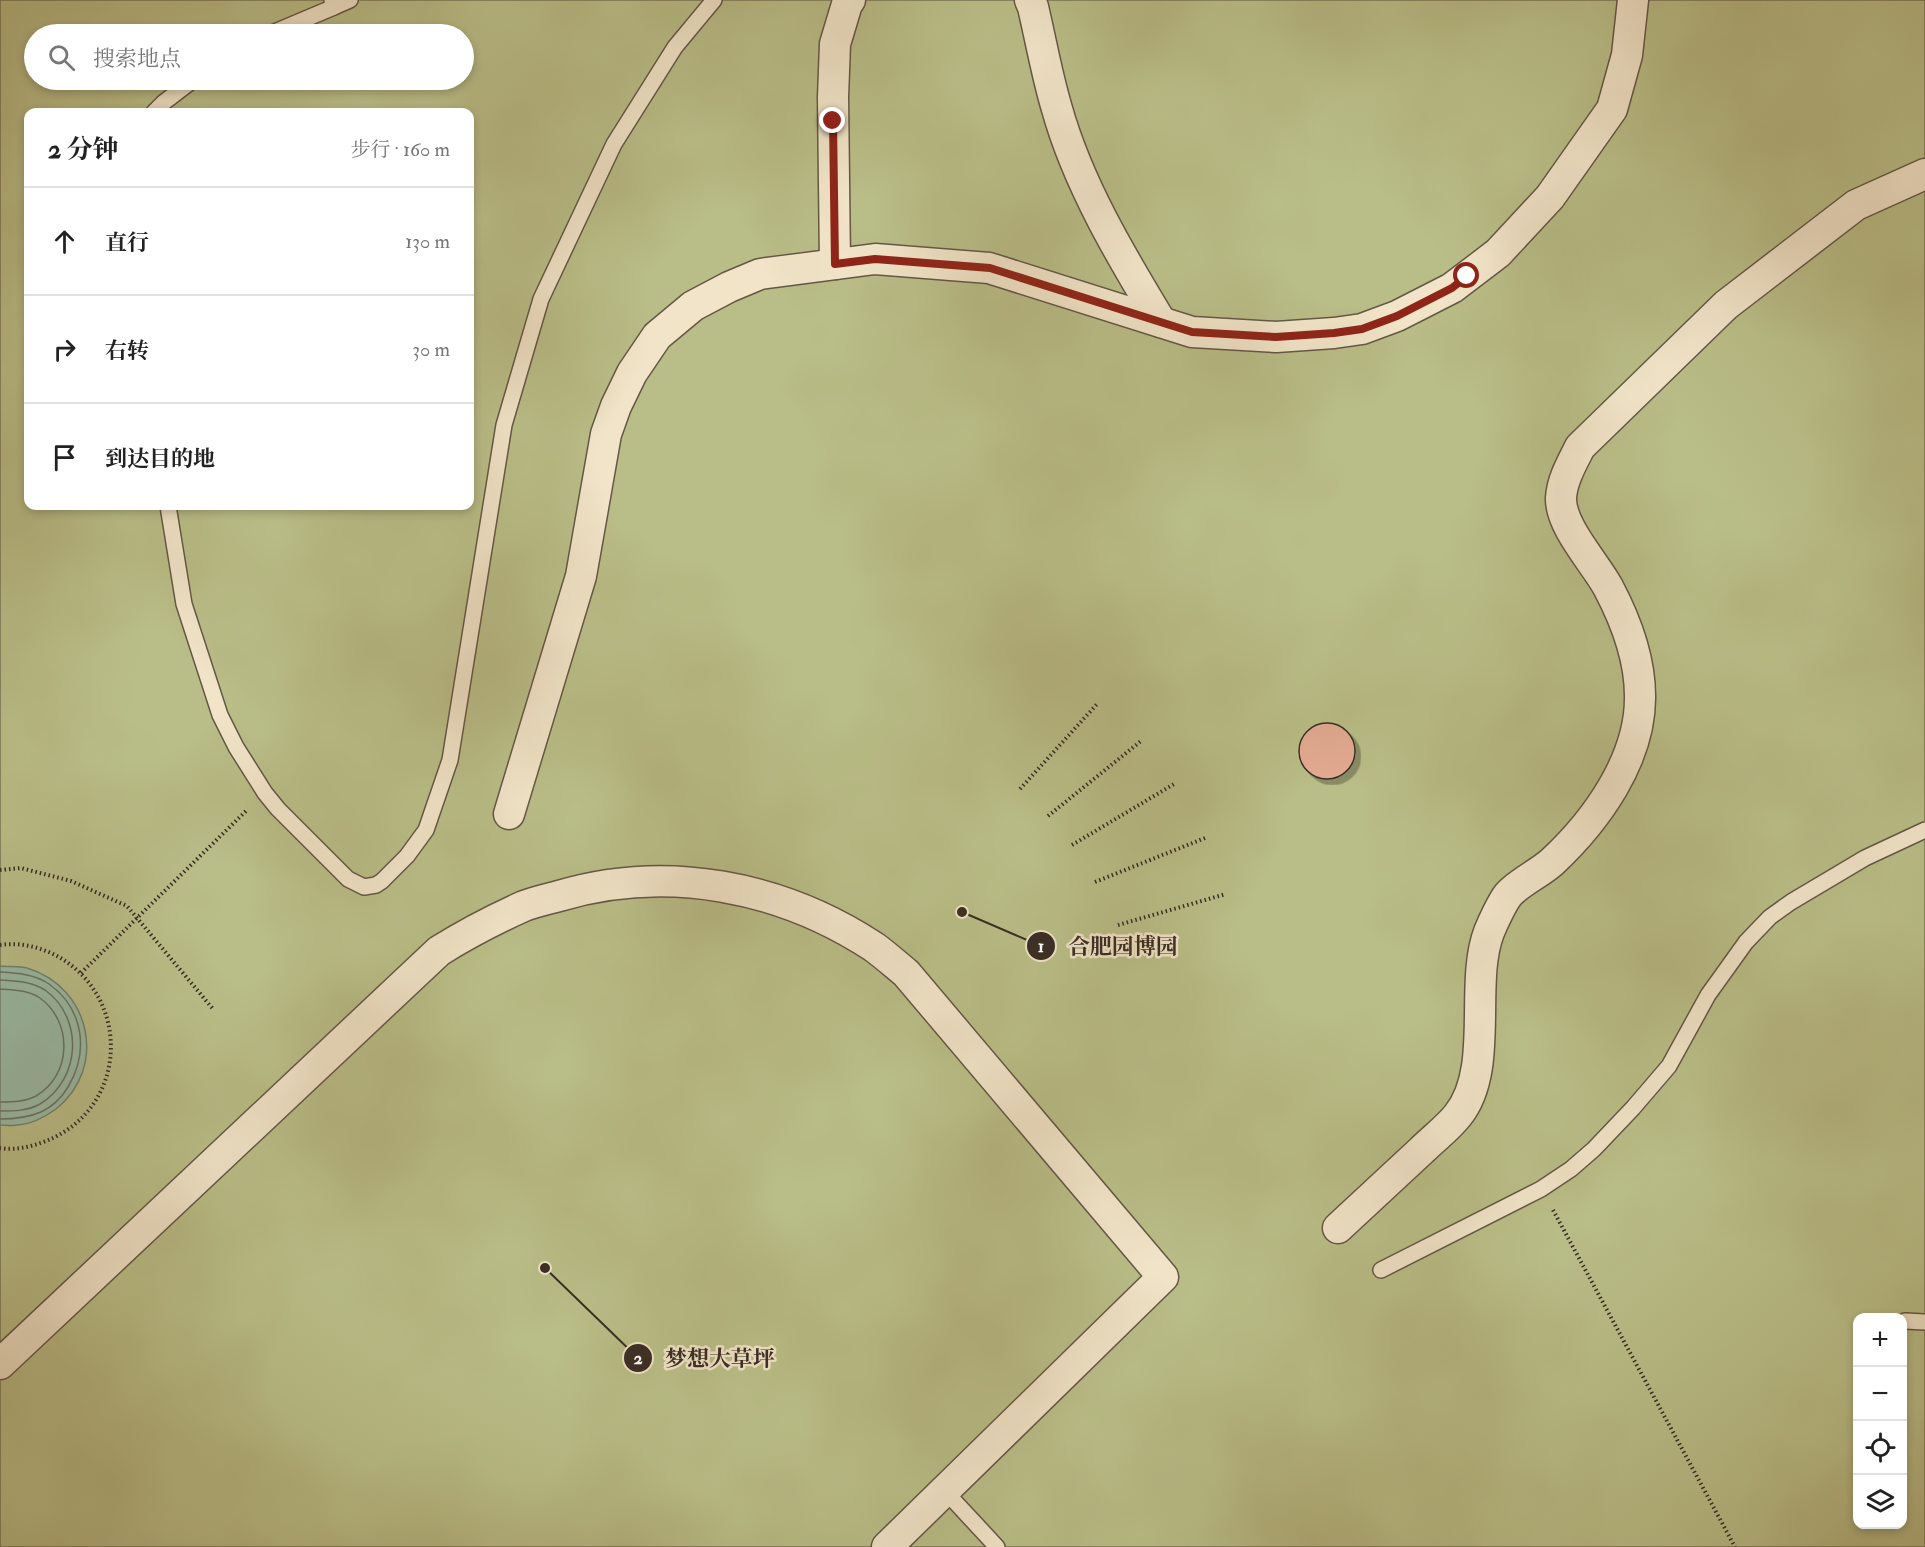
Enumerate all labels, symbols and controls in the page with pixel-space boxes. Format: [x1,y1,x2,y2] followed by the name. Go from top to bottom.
[24,24,474,90] search box
[45,41,78,74] icon: search
[93,45,181,73] text: 搜索地点
[819,107,845,133] route end
[48,134,119,166] text: 2 分钟
[351,137,450,162] text: 步行 · 160 m
[48,225,81,258] icon: ahead
[105,229,149,257] text: 直行
[405,229,450,254] text: 130 m
[1453,262,1479,288] route start
[48,333,81,366] icon: right
[105,337,149,365] text: 右转
[412,337,450,362] text: 30 m
[48,441,81,474] icon: arrive
[105,445,215,473] text: 到达目的地
[1026,926,1190,966] callout: 合肥园博园
[1068,933,1178,961] text: 合肥园博园
[1038,935,1044,958] text: 1
[1853,1313,1907,1529] map controls
[1853,1313,1907,1367] button: +
[623,1338,787,1378] callout: 梦想大草坪
[665,1345,775,1373] text: 梦想大草坪
[633,1347,643,1370] text: 2
[1853,1367,1907,1421] button: −
[1853,1421,1907,1475] button: locate
[1853,1475,1907,1529] button: layers

